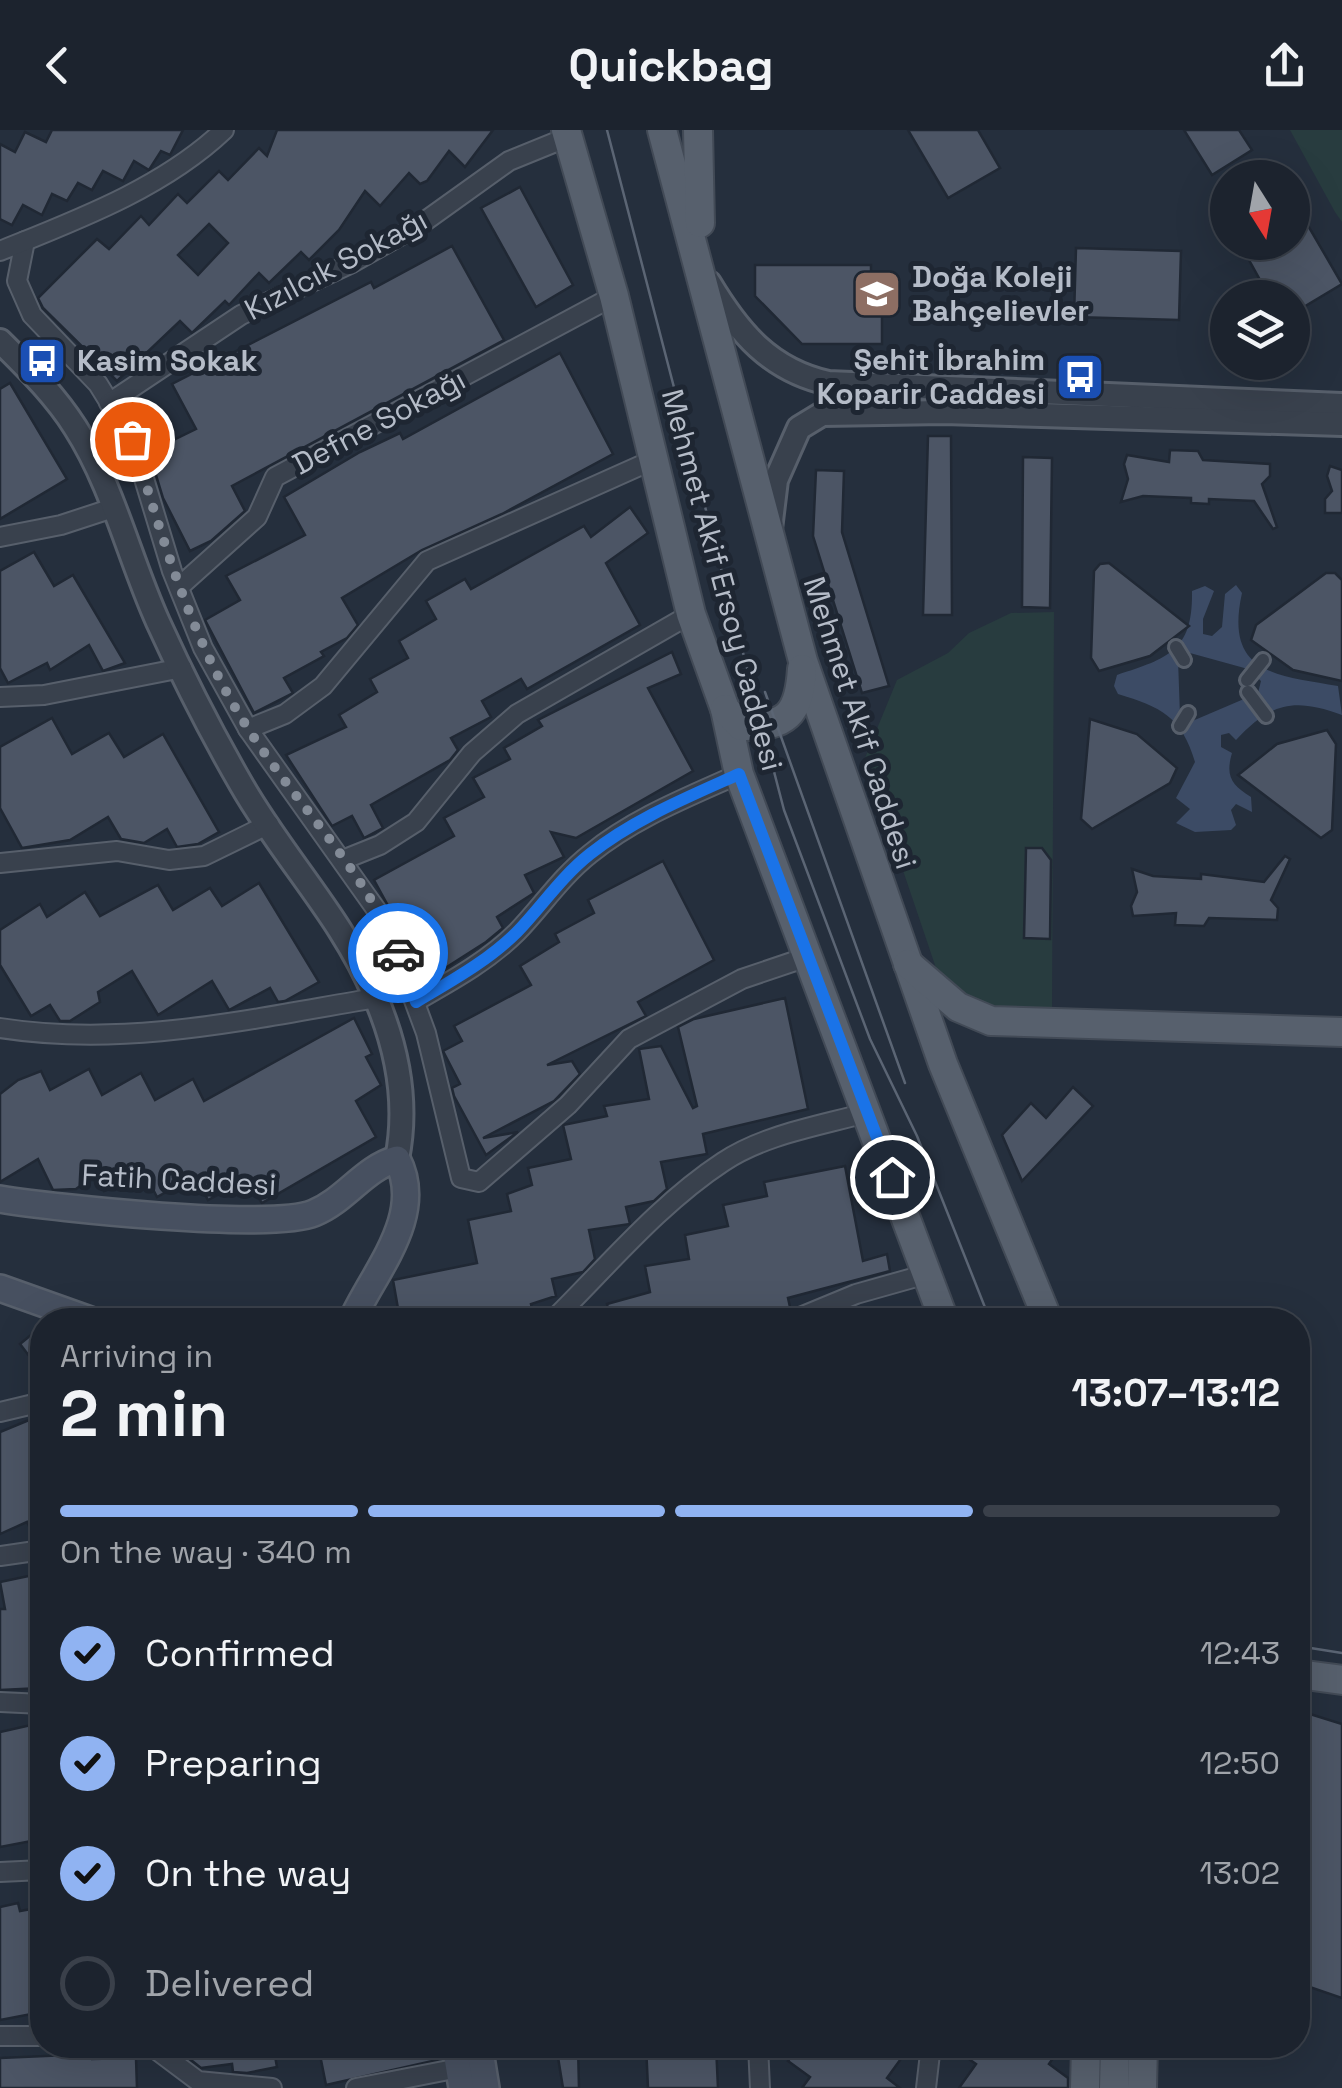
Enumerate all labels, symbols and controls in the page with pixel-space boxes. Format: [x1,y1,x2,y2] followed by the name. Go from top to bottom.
[569,37,773,94] text: Quickbag
[30,38,85,93] icon: back
[1257,38,1312,93] icon: share
[1210,160,1310,260] north arrow
[1210,160,1310,380] map controls
[238,200,434,329] street label: Kızılcık Sokağı
[912,257,1089,330] place label: Doğa Koleji Bahçelievler
[851,268,903,320] school or university icon: Doğa Koleji Bahçelievler
[1210,280,1310,380] button: layers
[16,335,68,387] bus stop icon: Kasim Sokak
[817,340,1045,413] place label: Şehit İbrahim Koparir Caddesi
[77,341,257,380] place label: Kasim Sokak
[1054,351,1106,403] bus stop icon: Şehit İbrahim Koparir Caddesi
[286,360,472,483] street label: Defne Sokağı
[653,385,792,775] street label: Mehmet Akif Ersoy Caddesi
[90,397,175,482] pin
[105,412,160,467] icon: bag
[795,572,926,874] street label: Mehmet Akif Caddesi
[348,903,448,1003] courier
[371,926,426,981] icon: car
[850,1135,935,1220] pin
[865,1150,920,1205] icon: home
[81,1155,278,1204] street label: Fatih Caddesi
[60,1336,213,1376] text: Arriving in
[1072,1369,1280,1417] text: 13:07–13:12
[60,1372,228,1455] text: 2 min
[60,1532,352,1572] text: On the way · 340 m
[60,1626,115,1681] icon: check
[145,1629,335,1677] text: Confirmed
[1200,1633,1280,1673] text: 12:43
[60,1736,115,1791] icon: check
[145,1739,322,1787] text: Preparing
[1200,1743,1280,1783] text: 12:50
[60,1846,115,1901] icon: check
[145,1849,351,1897] text: On the way
[1199,1853,1280,1893] text: 13:02
[145,1959,314,2007] text: Delivered

